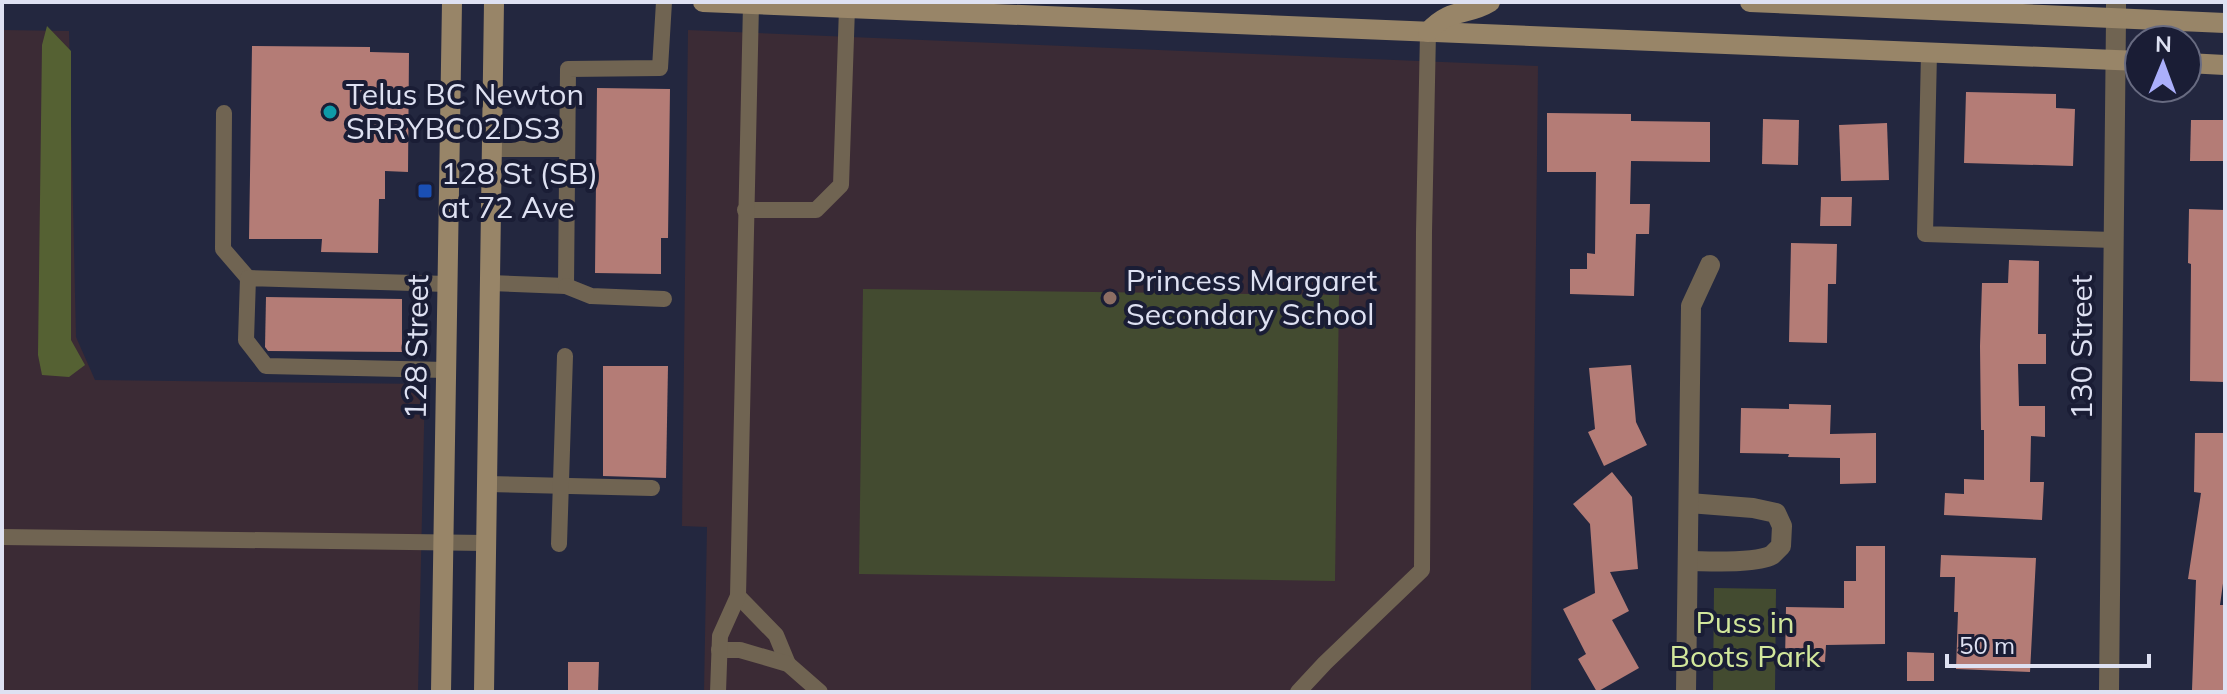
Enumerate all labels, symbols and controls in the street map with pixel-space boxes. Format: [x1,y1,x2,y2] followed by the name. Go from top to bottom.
[2123,24,2203,104] north arrow
[2155,30,2172,58] text: N
[346,75,584,147] place label: Telus BC Newton SRRYBC02DS3
[321,103,339,121] marker: Telus BC Newton SRRYBC02DS3
[441,154,598,226] place label: 128 St (SB) at 72 Ave
[416,182,434,200] marker: 128 St (SB) at 72 Ave
[1126,261,1377,333] place label: Princess Margaret Secondary School
[396,274,436,420] street label: 128 Street
[2062,275,2100,419] street label: 130 Street
[1101,289,1119,307] marker: Princess Margaret Secondary School
[1670,603,1821,675] park label: Puss in Boots Park
[1947,618,2149,668] scale bar
[1959,630,2015,660] text: 50 m

